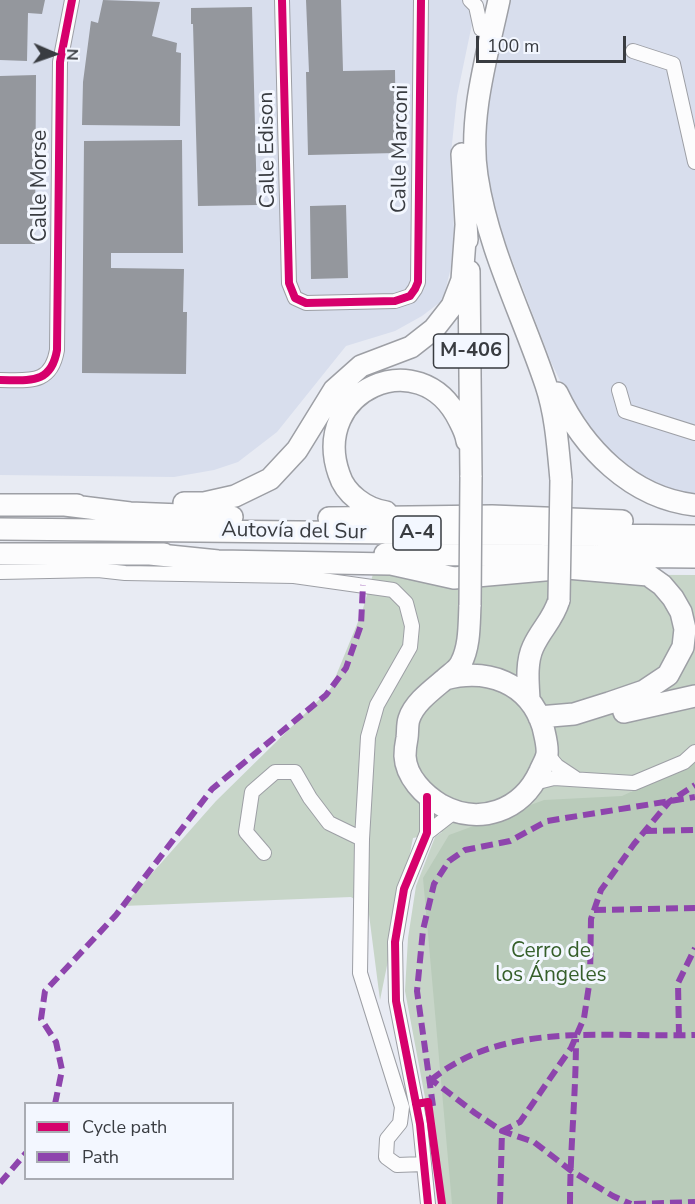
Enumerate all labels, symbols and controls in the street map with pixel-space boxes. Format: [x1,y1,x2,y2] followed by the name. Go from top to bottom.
[24,24,84,84] north arrow
[479,24,629,62] scale bar
[487,34,539,58] text: 100 m
[61,48,83,61] text: N
[387,85,415,213] street label: Calle Marconi
[254,91,282,209] street label: Calle Edison
[28,130,54,242] street label: Calle Morse
[434,334,508,368] road number: M-406
[393,516,441,550] road number: A-4
[221,518,367,546] street label: Autovía del Sur
[495,939,607,989] park label: Cerro de los Ángeles
[24,1102,234,1180] legend
[82,1115,167,1139] text: Cycle path
[82,1145,119,1169] text: Path

